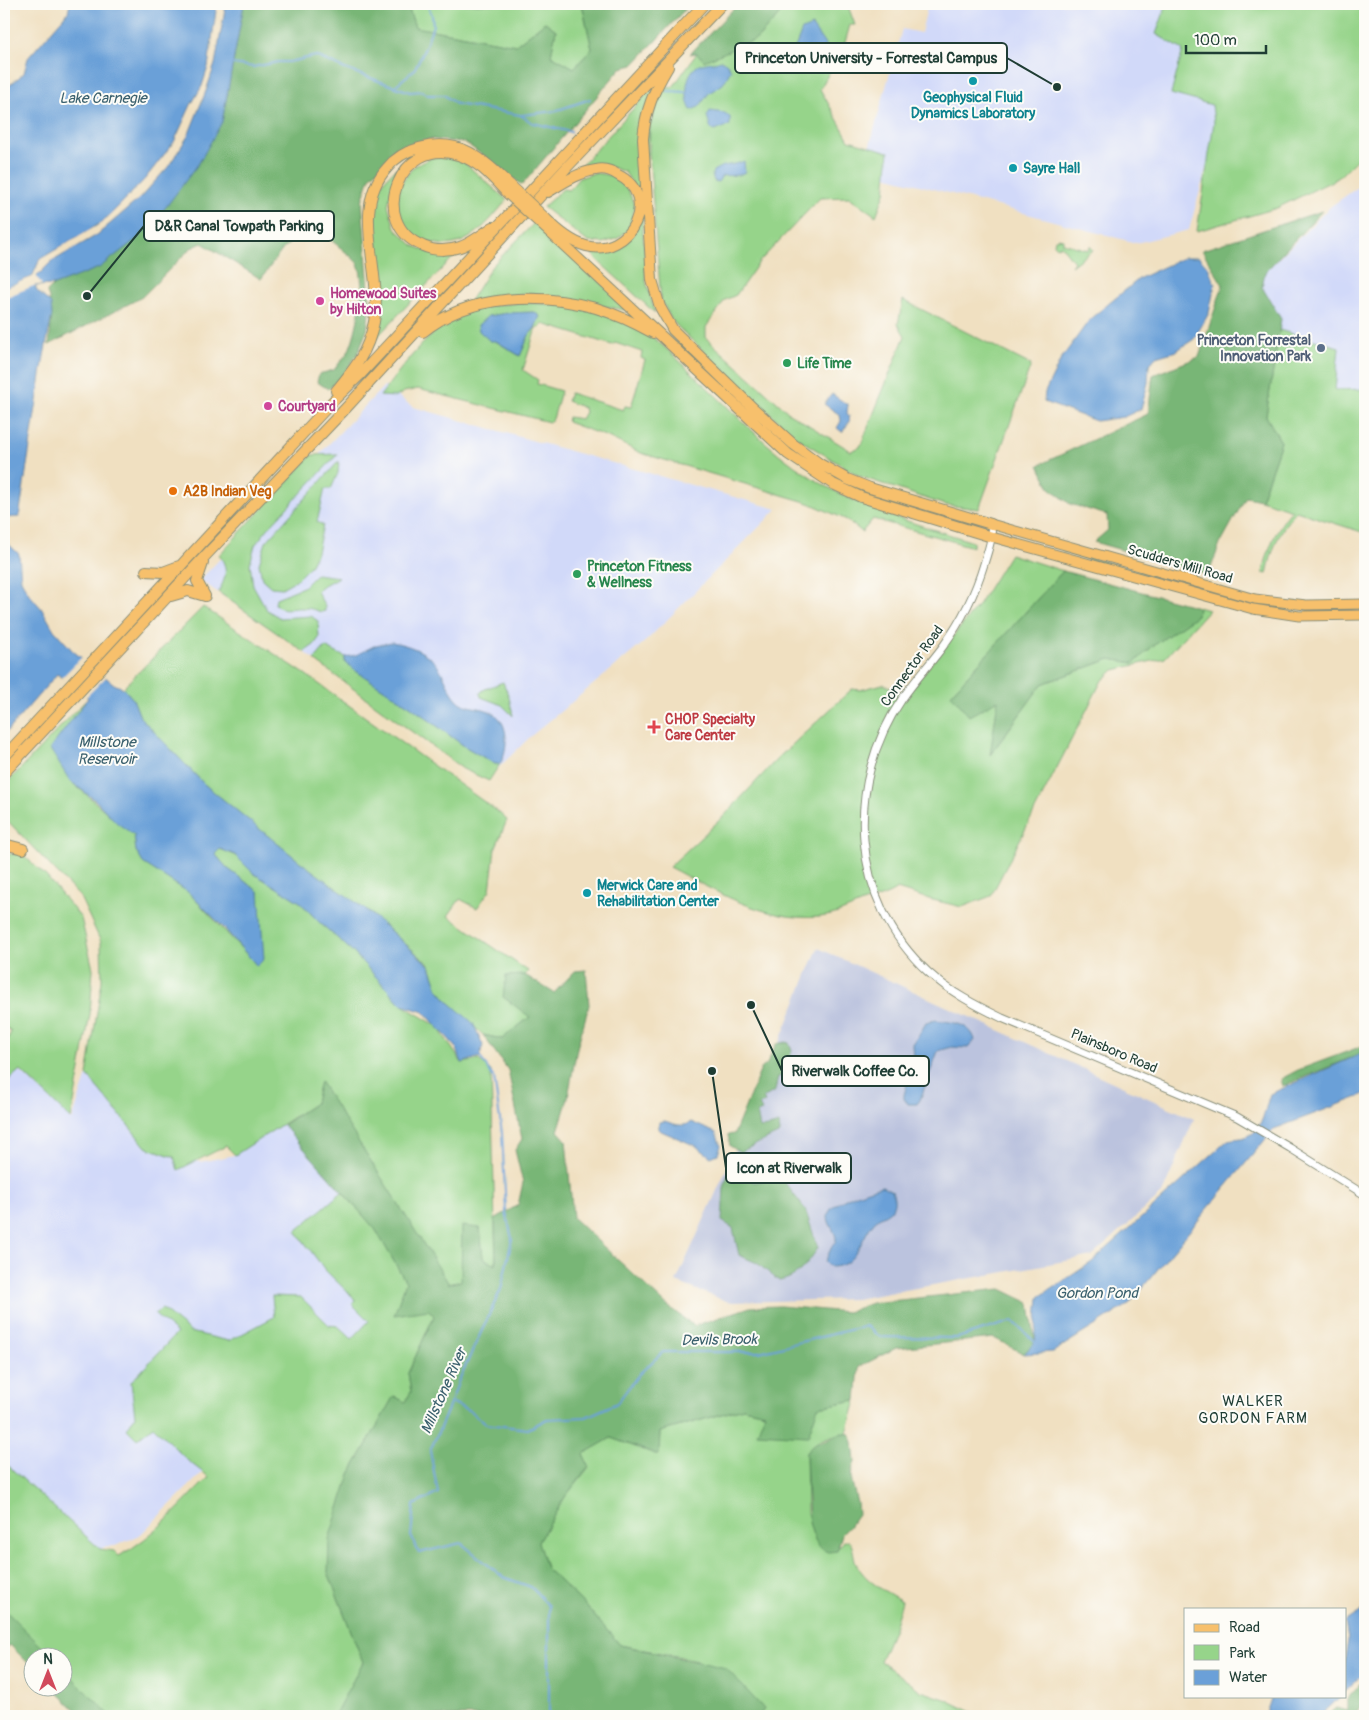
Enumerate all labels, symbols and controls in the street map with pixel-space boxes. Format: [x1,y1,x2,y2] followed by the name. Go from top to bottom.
[1186,22,1266,54] scale bar
[1194,31,1237,50] text: 100 m
[735,43,1007,73] callout: Princeton University - Forrestal Campus
[745,49,997,68] text: Princeton University - Forrestal Campus
[967,75,979,87] marker: Geophysical Fluid Dynamics Laboratory
[59,89,148,108] water label: Lake Carnegie
[911,89,1035,122] place label: Geophysical Fluid Dynamics Laboratory
[1023,160,1080,177] place label: Sayre Hall
[1007,162,1019,174] marker: Sayre Hall
[144,211,334,241] callout: D&R Canal Towpath Parking
[154,217,324,236] text: D&R Canal Towpath Parking
[330,285,437,318] place label: Homewood Suites by Hilton
[314,295,326,307] marker: Homewood Suites by Hilton
[1197,332,1311,365] place label: Princeton Forrestal Innovation Park
[1315,342,1327,354] marker: Princeton Forrestal Innovation Park
[797,355,853,372] place label: Life Time
[781,357,793,369] marker: Life Time
[278,398,336,415] place label: Courtyard
[262,400,274,412] marker: Courtyard
[183,483,271,500] place label: A2B Indian Veg
[167,485,179,497] marker: A2B Indian Veg
[1125,541,1235,587] street label: Scudders Mill Road
[587,558,692,591] place label: Princeton Fitness & Wellness
[571,568,583,580] marker: Princeton Fitness & Wellness
[877,622,947,710] street label: Connector Road
[665,711,755,744] place label: CHOP Specialty Care Center
[647,720,661,734] marker: CHOP Specialty Care Center
[78,733,138,769] water label: Millstone Reservoir
[597,877,720,910] place label: Merwick Care and Rehabilitation Center
[581,887,593,899] marker: Merwick Care and Rehabilitation Center
[1068,1025,1160,1077] street label: Plainsboro Road
[782,1056,929,1086] callout: Riverwalk Coffee Co.
[791,1062,919,1081] text: Riverwalk Coffee Co.
[726,1153,851,1183] callout: Icon at Riverwalk
[736,1159,842,1178] text: Icon at Riverwalk
[1056,1284,1140,1303] water label: Gordon Pond
[681,1330,759,1350] water label: Devils Brook
[417,1344,472,1437] water label: Millstone River
[1198,1392,1308,1428] district label: WALKER GORDON FARM
[1184,1608,1346,1698] legend
[1229,1618,1260,1637] text: Road
[1229,1644,1256,1663] text: Park
[22,1648,72,1698] north arrow
[43,1651,53,1668] text: N
[1229,1668,1268,1687] text: Water

